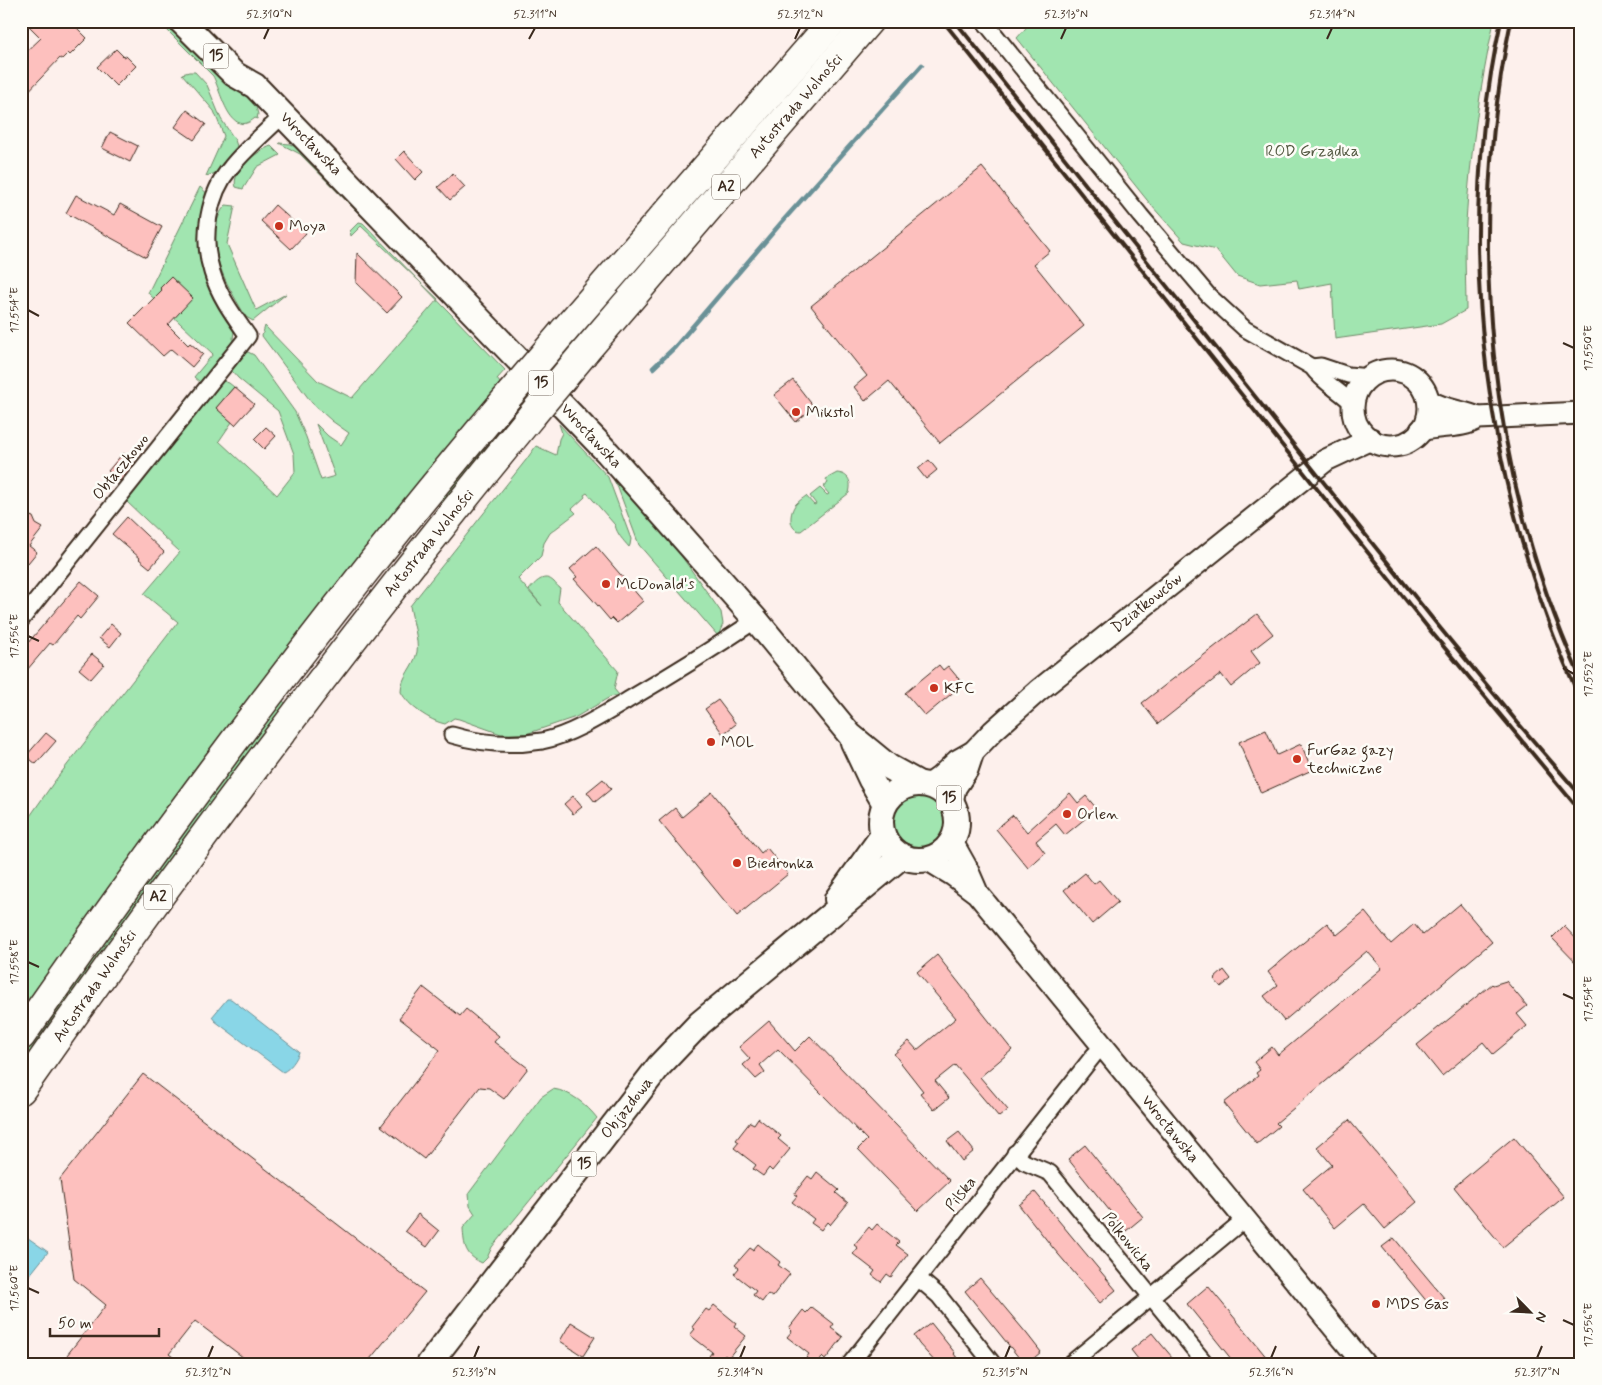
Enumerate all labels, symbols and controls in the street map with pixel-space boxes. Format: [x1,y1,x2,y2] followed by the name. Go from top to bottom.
[246,7,292,23] text: 52.310°N
[513,7,557,23] text: 52.311°N
[777,7,823,23] text: 52.312°N
[1044,7,1088,23] text: 52.313°N
[1309,7,1355,23] text: 52.314°N
[204,44,228,68] road number: 15
[744,49,848,163] street label: Autostrada Wolności
[275,107,347,181] street label: Wrocławska
[1265,141,1359,162] park label: ROD Grządka
[712,174,740,200] road number: A2
[289,216,326,237] place label: Moya
[273,220,285,232] marker: Moya
[7,287,23,333] text: 17.554°E
[1581,325,1597,371] text: 17.550°E
[528,370,554,396] road number: 15
[556,399,627,473] street label: Wrocławska
[806,402,854,423] place label: Mikstol
[790,406,802,418] marker: Mikstol
[88,430,154,504] street label: Obłaczkowo
[379,484,479,601] street label: Autostrada Wolności
[1107,568,1187,638] street label: Działkowców
[616,574,695,595] place label: McDonald's
[600,578,612,590] marker: McDonald's
[7,614,23,658] text: 17.556°E
[1581,651,1597,697] text: 17.552°E
[944,678,974,699] place label: KFC
[928,682,940,694] marker: KFC
[721,732,754,753] place label: MOL
[705,736,717,748] marker: MOL
[1306,740,1394,779] place label: FurGaz gazy techniczne
[1291,753,1303,765] marker: FurGaz gazy techniczne
[936,786,962,810] road number: 15
[1077,804,1119,825] place label: Orlen
[1061,808,1073,820] marker: Orlen
[747,853,814,874] place label: Biedronka
[731,857,743,869] marker: Biedronka
[144,884,172,910] road number: A2
[48,925,142,1047] street label: Autostrada Wolności
[7,939,23,985] text: 17.558°E
[1581,976,1597,1022] text: 17.554°E
[596,1073,658,1143] street label: Objazdowa
[1136,1091,1204,1167] street label: Wrocławska
[572,1152,596,1176] road number: 15
[941,1172,981,1216] street label: Pilska
[1098,1208,1158,1276] street label: Polkowicka
[7,1265,23,1311] text: 17.560°E
[1504,1288,1554,1338] north arrow
[1386,1294,1449,1315] place label: MDS Gas
[1370,1298,1382,1310] marker: MDS Gas
[1581,1303,1597,1347] text: 17.556°E
[50,1305,159,1337] scale bar
[1531,1309,1551,1325] text: N
[58,1314,92,1334] text: 50 m
[185,1365,231,1381] text: 52.312°N
[452,1365,496,1381] text: 52.313°N
[717,1365,763,1381] text: 52.314°N
[982,1365,1028,1381] text: 52.315°N
[1249,1365,1293,1381] text: 52.316°N
[1514,1365,1560,1381] text: 52.317°N

